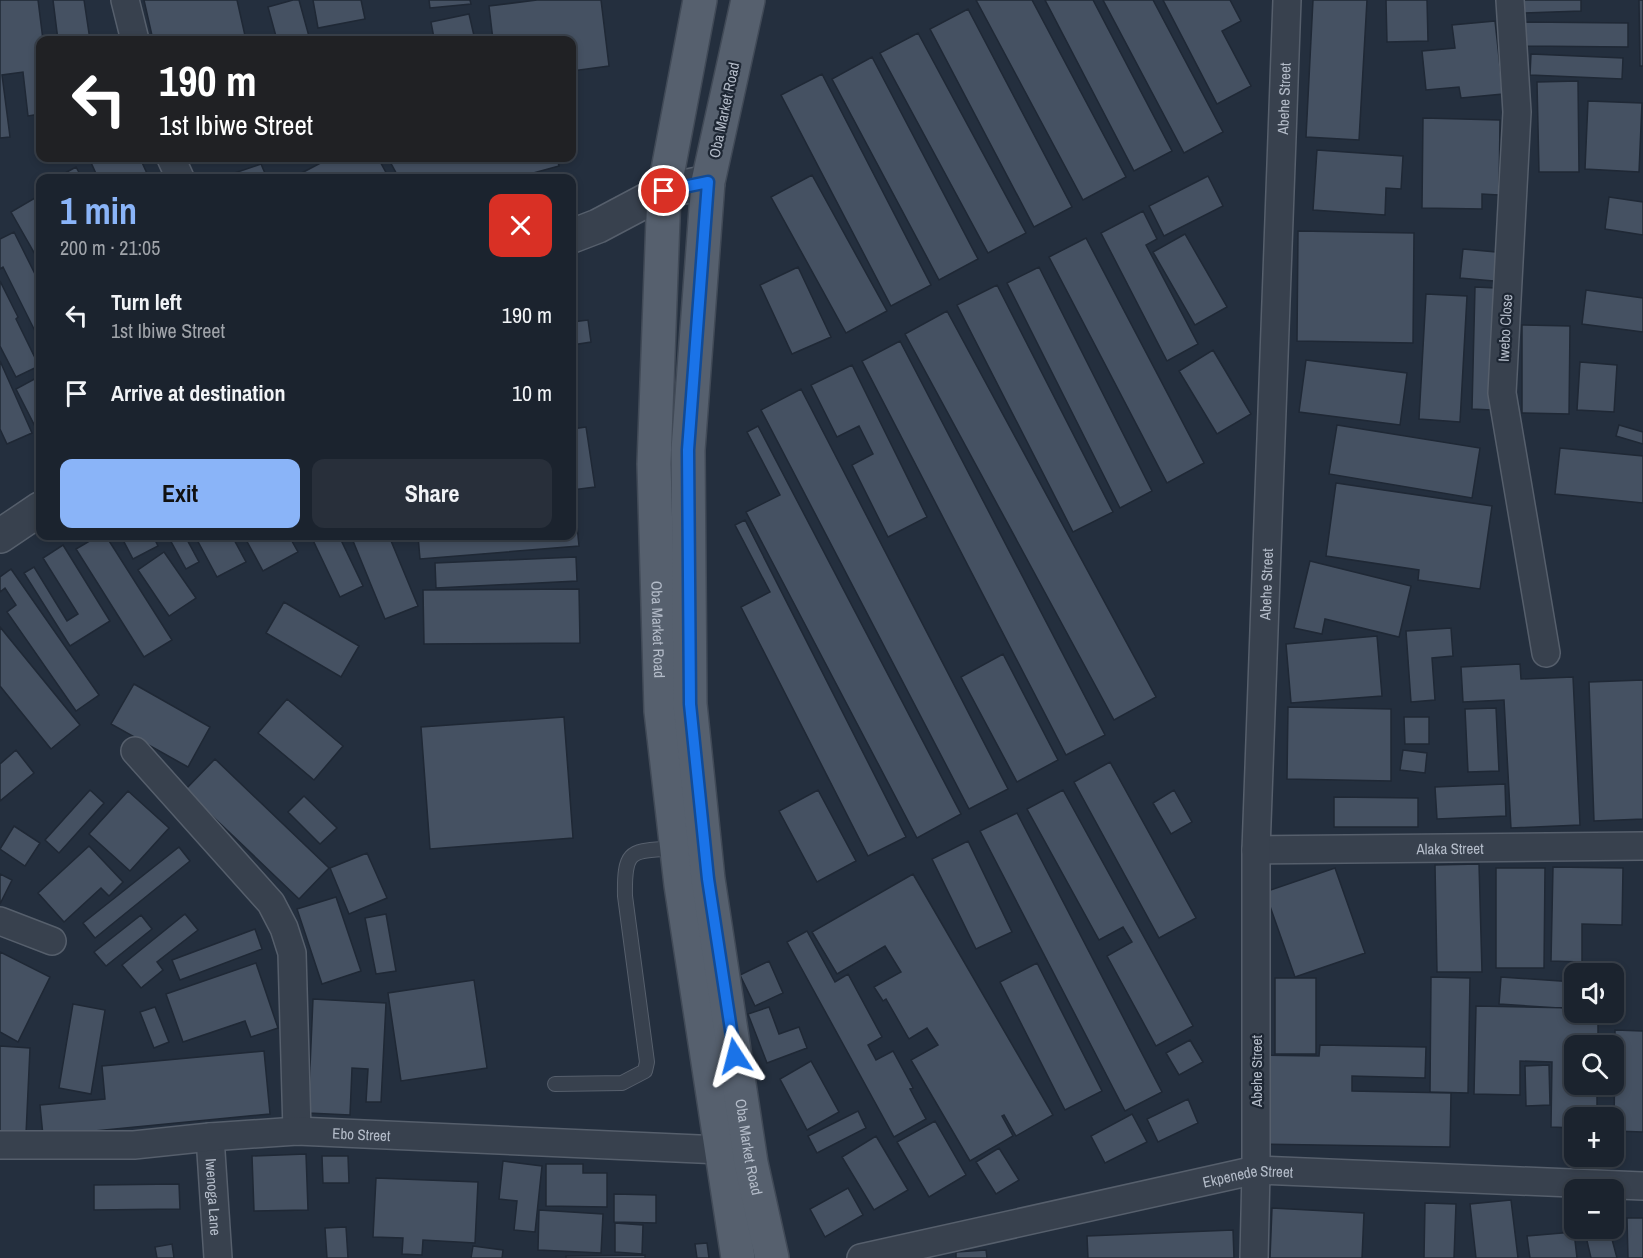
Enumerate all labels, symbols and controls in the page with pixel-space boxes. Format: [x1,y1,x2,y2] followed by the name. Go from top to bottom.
[159,53,257,109] text: 190 m
[60,60,138,138] icon: left
[704,60,744,160] street label: Oba Market Road
[1272,62,1295,136] street label: Abehe Street
[159,107,313,143] text: 1st Ibiwe Street
[638,165,689,216] pin
[647,174,680,207] icon: arrive
[60,187,137,235] text: 1 min
[489,194,552,257] button: close
[60,234,160,261] text: 200 m · 21:05
[111,287,182,317] text: Turn left
[1493,294,1517,362] street label: Iwebo Close
[60,299,93,332] icon: left
[502,300,552,330] text: 190 m
[111,317,225,344] text: 1st Ibiwe Street
[60,377,93,410] icon: arrive
[111,378,285,408] text: Arrive at destination
[512,378,552,408] text: 10 m
[60,459,300,528] button: Exit
[312,459,552,528] button: Share
[1254,547,1278,621] street label: Abehe Street
[647,581,671,678] street label: Oba Market Road
[1415,837,1484,859] street label: Alaka Street
[1564,963,1624,1239] map controls
[1564,963,1624,1023] button: sound
[703,1024,767,1088] position arrow
[1246,1035,1267,1108] street label: Abehe Street
[1564,1035,1624,1095] button: search
[731,1097,768,1197] street label: Oba Market Road
[1564,1107,1624,1167] button: +
[332,1122,391,1146] street label: Ebo Street
[201,1158,227,1236] street label: Iwenoga Lane
[1200,1160,1294,1192] street label: Ekpenede Street
[1564,1179,1624,1239] button: −

